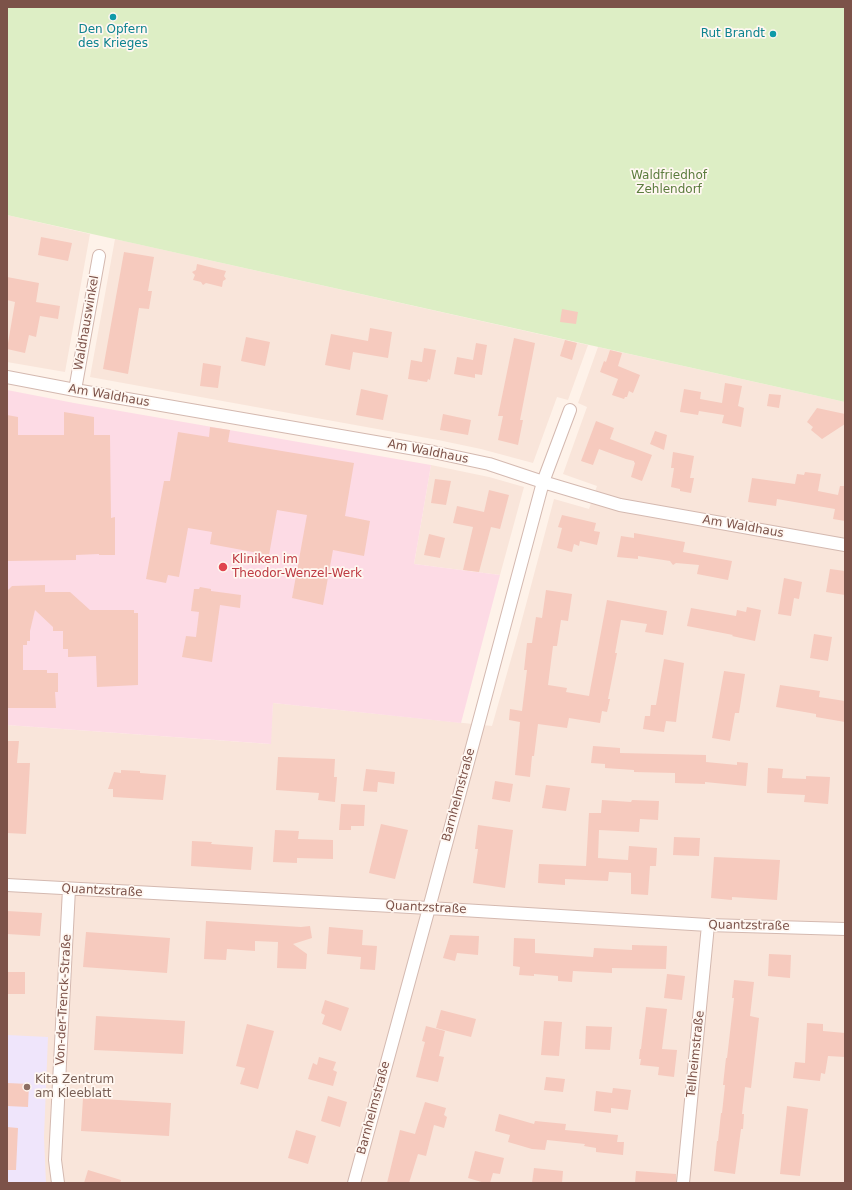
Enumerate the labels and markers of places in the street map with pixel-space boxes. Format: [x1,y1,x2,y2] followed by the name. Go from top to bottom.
[108,12,118,22] marker: Den Opfern des Krieges
[78,23,148,51] place label: Den Opfern des Krieges
[701,27,765,41] place label: Rut Brandt
[768,29,778,39] marker: Rut Brandt
[232,553,362,581] place label: Kliniken im Theodor-Wenzel-Werk
[217,561,229,573] marker: Kliniken im Theodor-Wenzel-Werk
[35,1073,114,1101] place label: Kita Zentrum am Kleeblatt
[22,1082,32,1092] marker: Kita Zentrum am Kleeblatt

